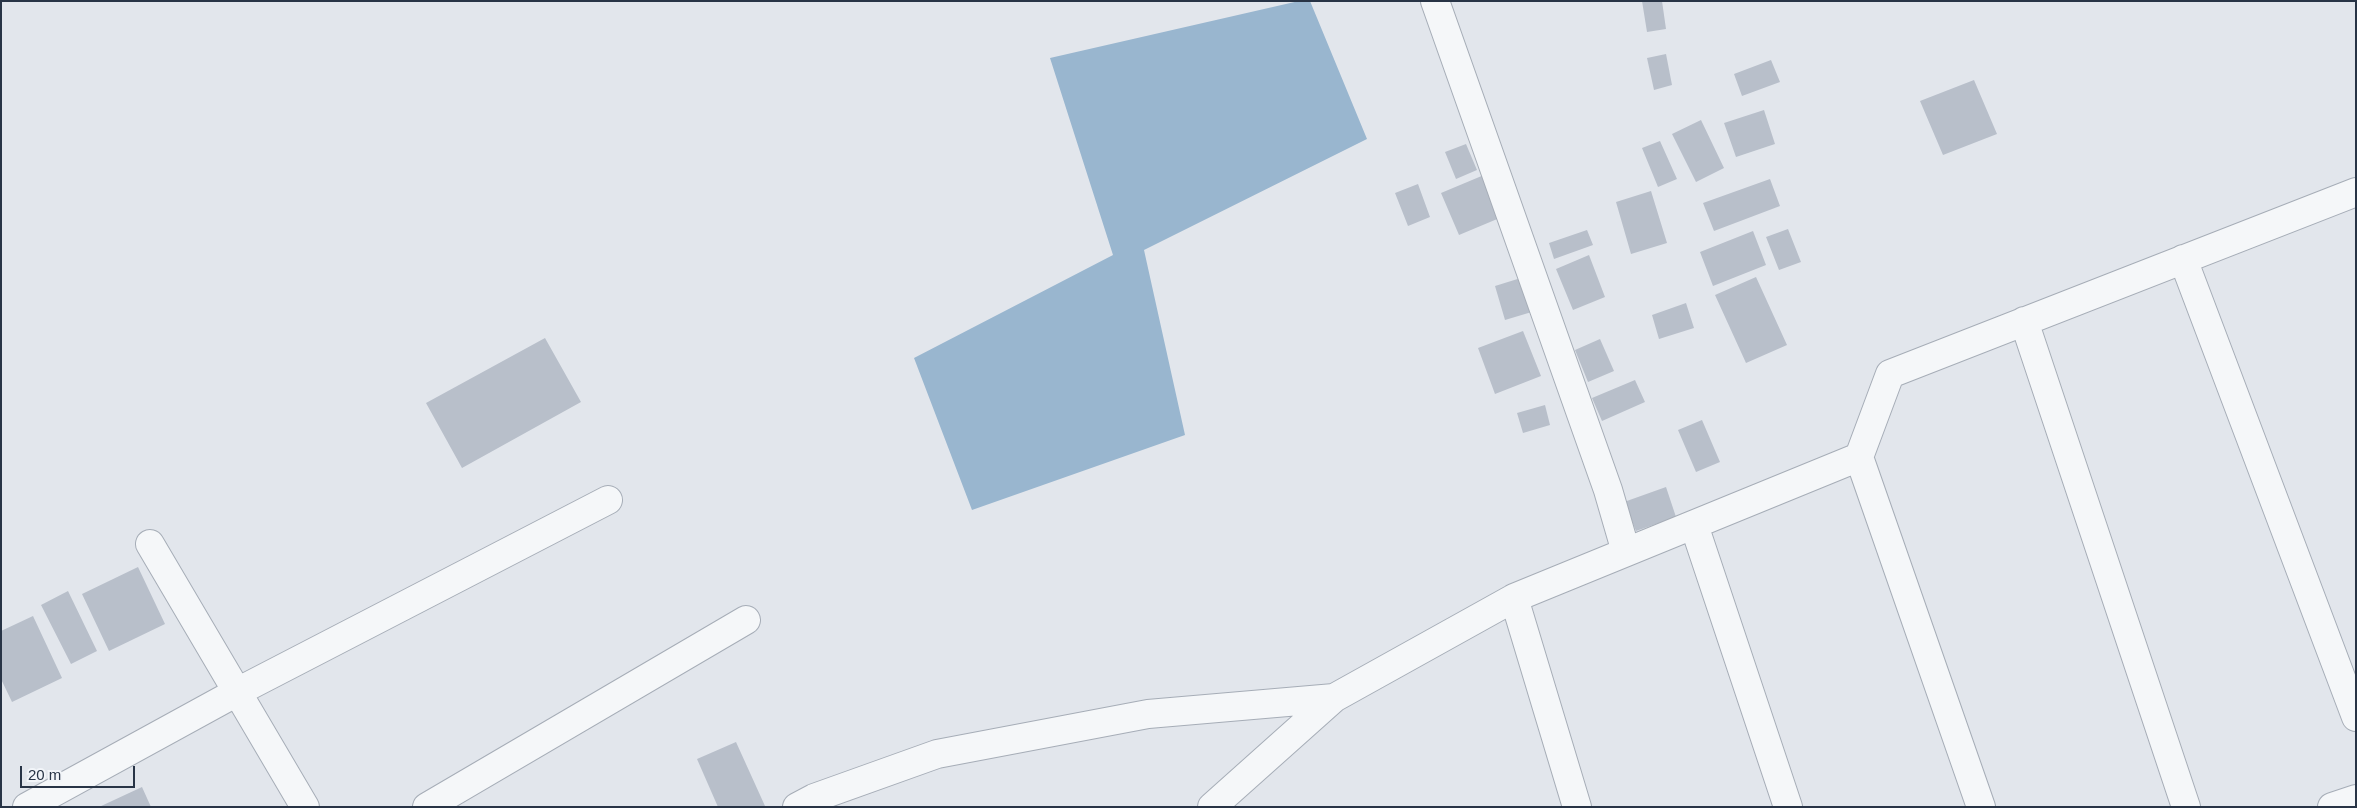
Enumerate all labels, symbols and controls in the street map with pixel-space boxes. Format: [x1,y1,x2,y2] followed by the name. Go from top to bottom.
[22,756,138,788] scale bar
[28,766,61,783] text: 20 m

